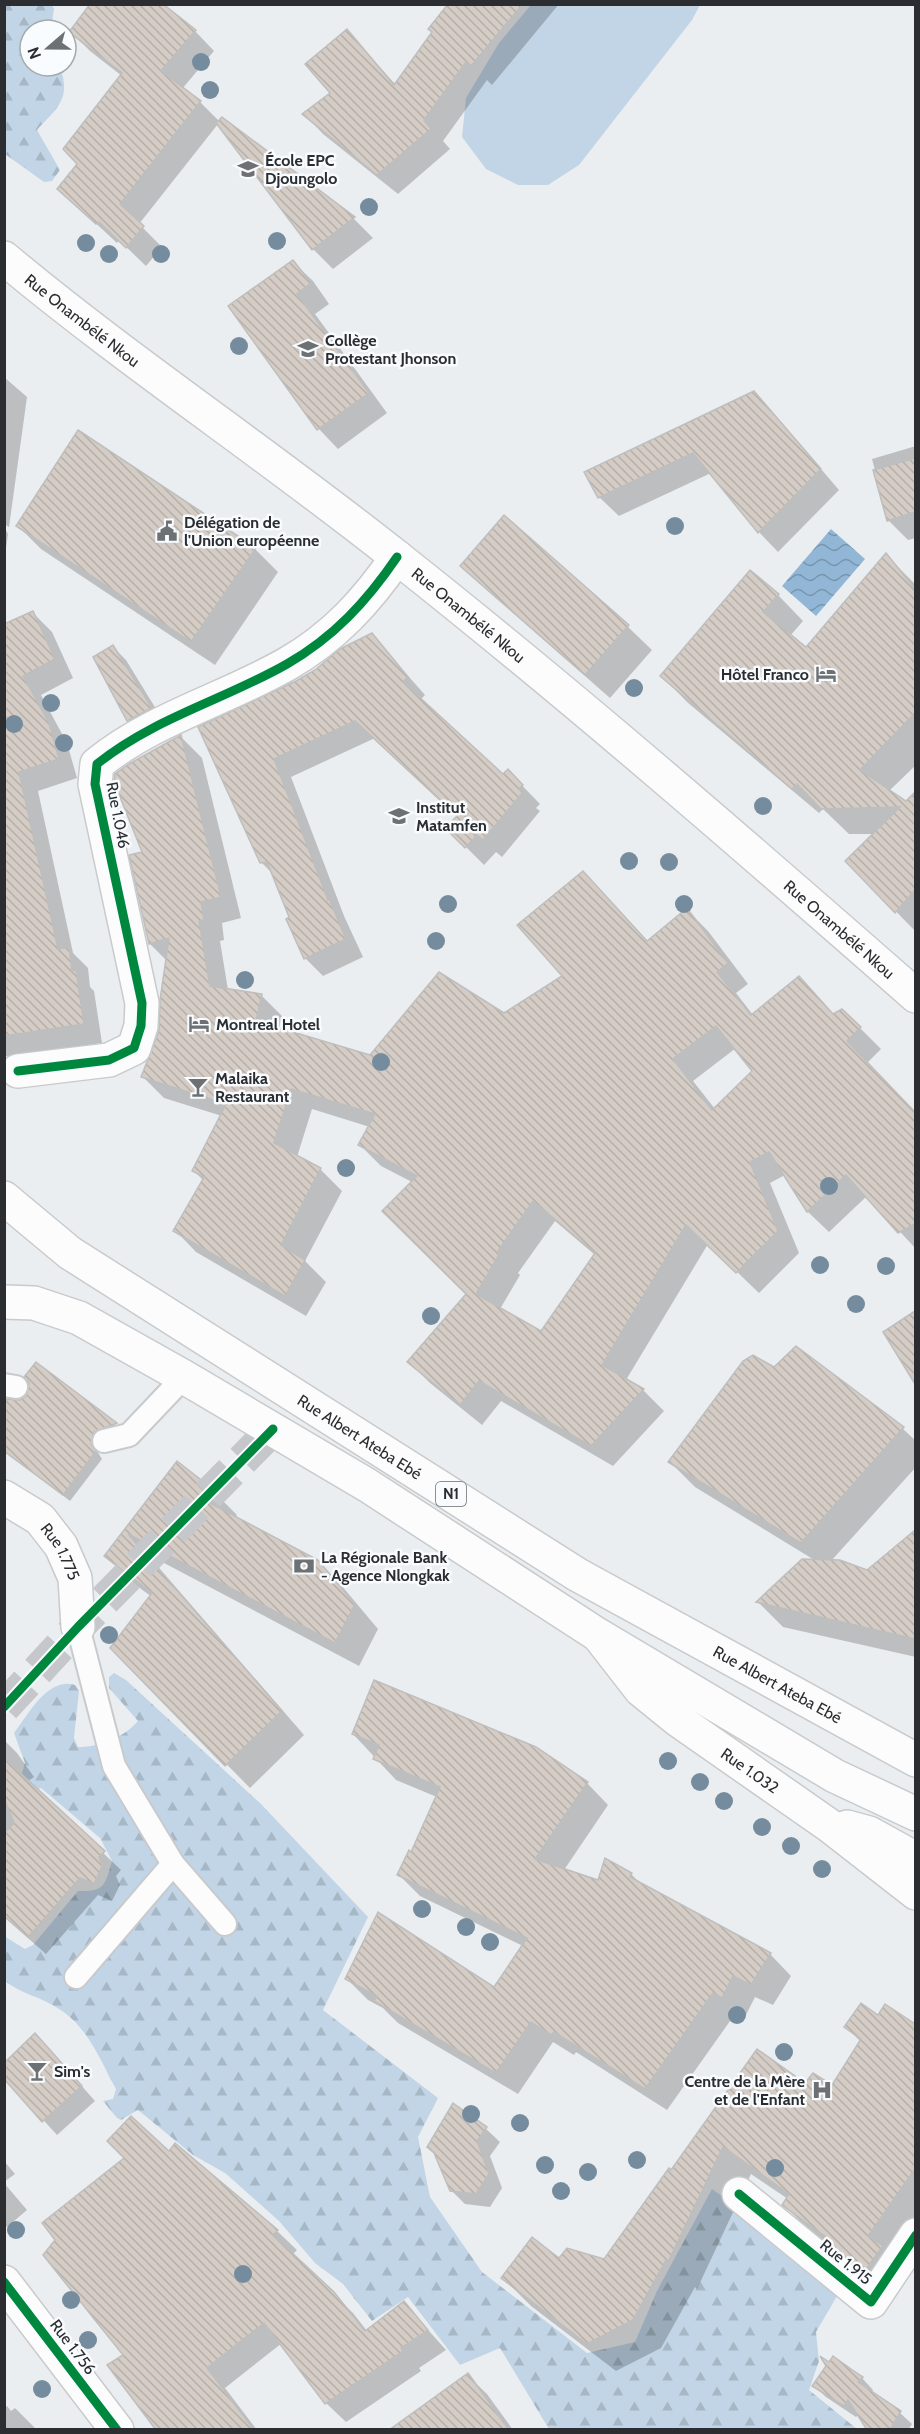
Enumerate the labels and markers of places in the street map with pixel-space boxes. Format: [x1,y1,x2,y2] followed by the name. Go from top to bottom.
[265,151,337,188] place label: École EPC Djoungolo
[236,157,260,181] school or university icon: École EPC Djoungolo
[325,331,456,368] place label: Collège Protestant Jhonson
[296,337,320,361] school or university icon: Collège Protestant Jhonson
[184,513,319,550] place label: Délégation de l'Union européenne
[155,519,179,543] public building icon: Délégation de l'Union européenne
[814,662,838,686] hotel icon: Hôtel Franco
[721,665,809,684] place label: Hôtel Franco
[416,798,487,835] place label: Institut Matamfen
[387,804,411,828] school or university icon: Institut Matamfen
[187,1012,211,1036] hotel icon: Montreal Hotel
[216,1015,320,1034] place label: Montreal Hotel
[215,1069,290,1106] place label: Malaika Restaurant
[186,1075,210,1099] bar icon: Malaika Restaurant
[321,1548,450,1585] place label: La Régionale Bank - Agence Nlongkak
[292,1554,316,1578] bank icon: La Régionale Bank - Agence Nlongkak
[25,2059,49,2083] bar icon: Sim's
[54,2062,90,2081] place label: Sim's
[684,2072,805,2109] place label: Centre de la Mère et de l'Enfant
[810,2078,834,2102] hospital icon: Centre de la Mère et de l'Enfant

